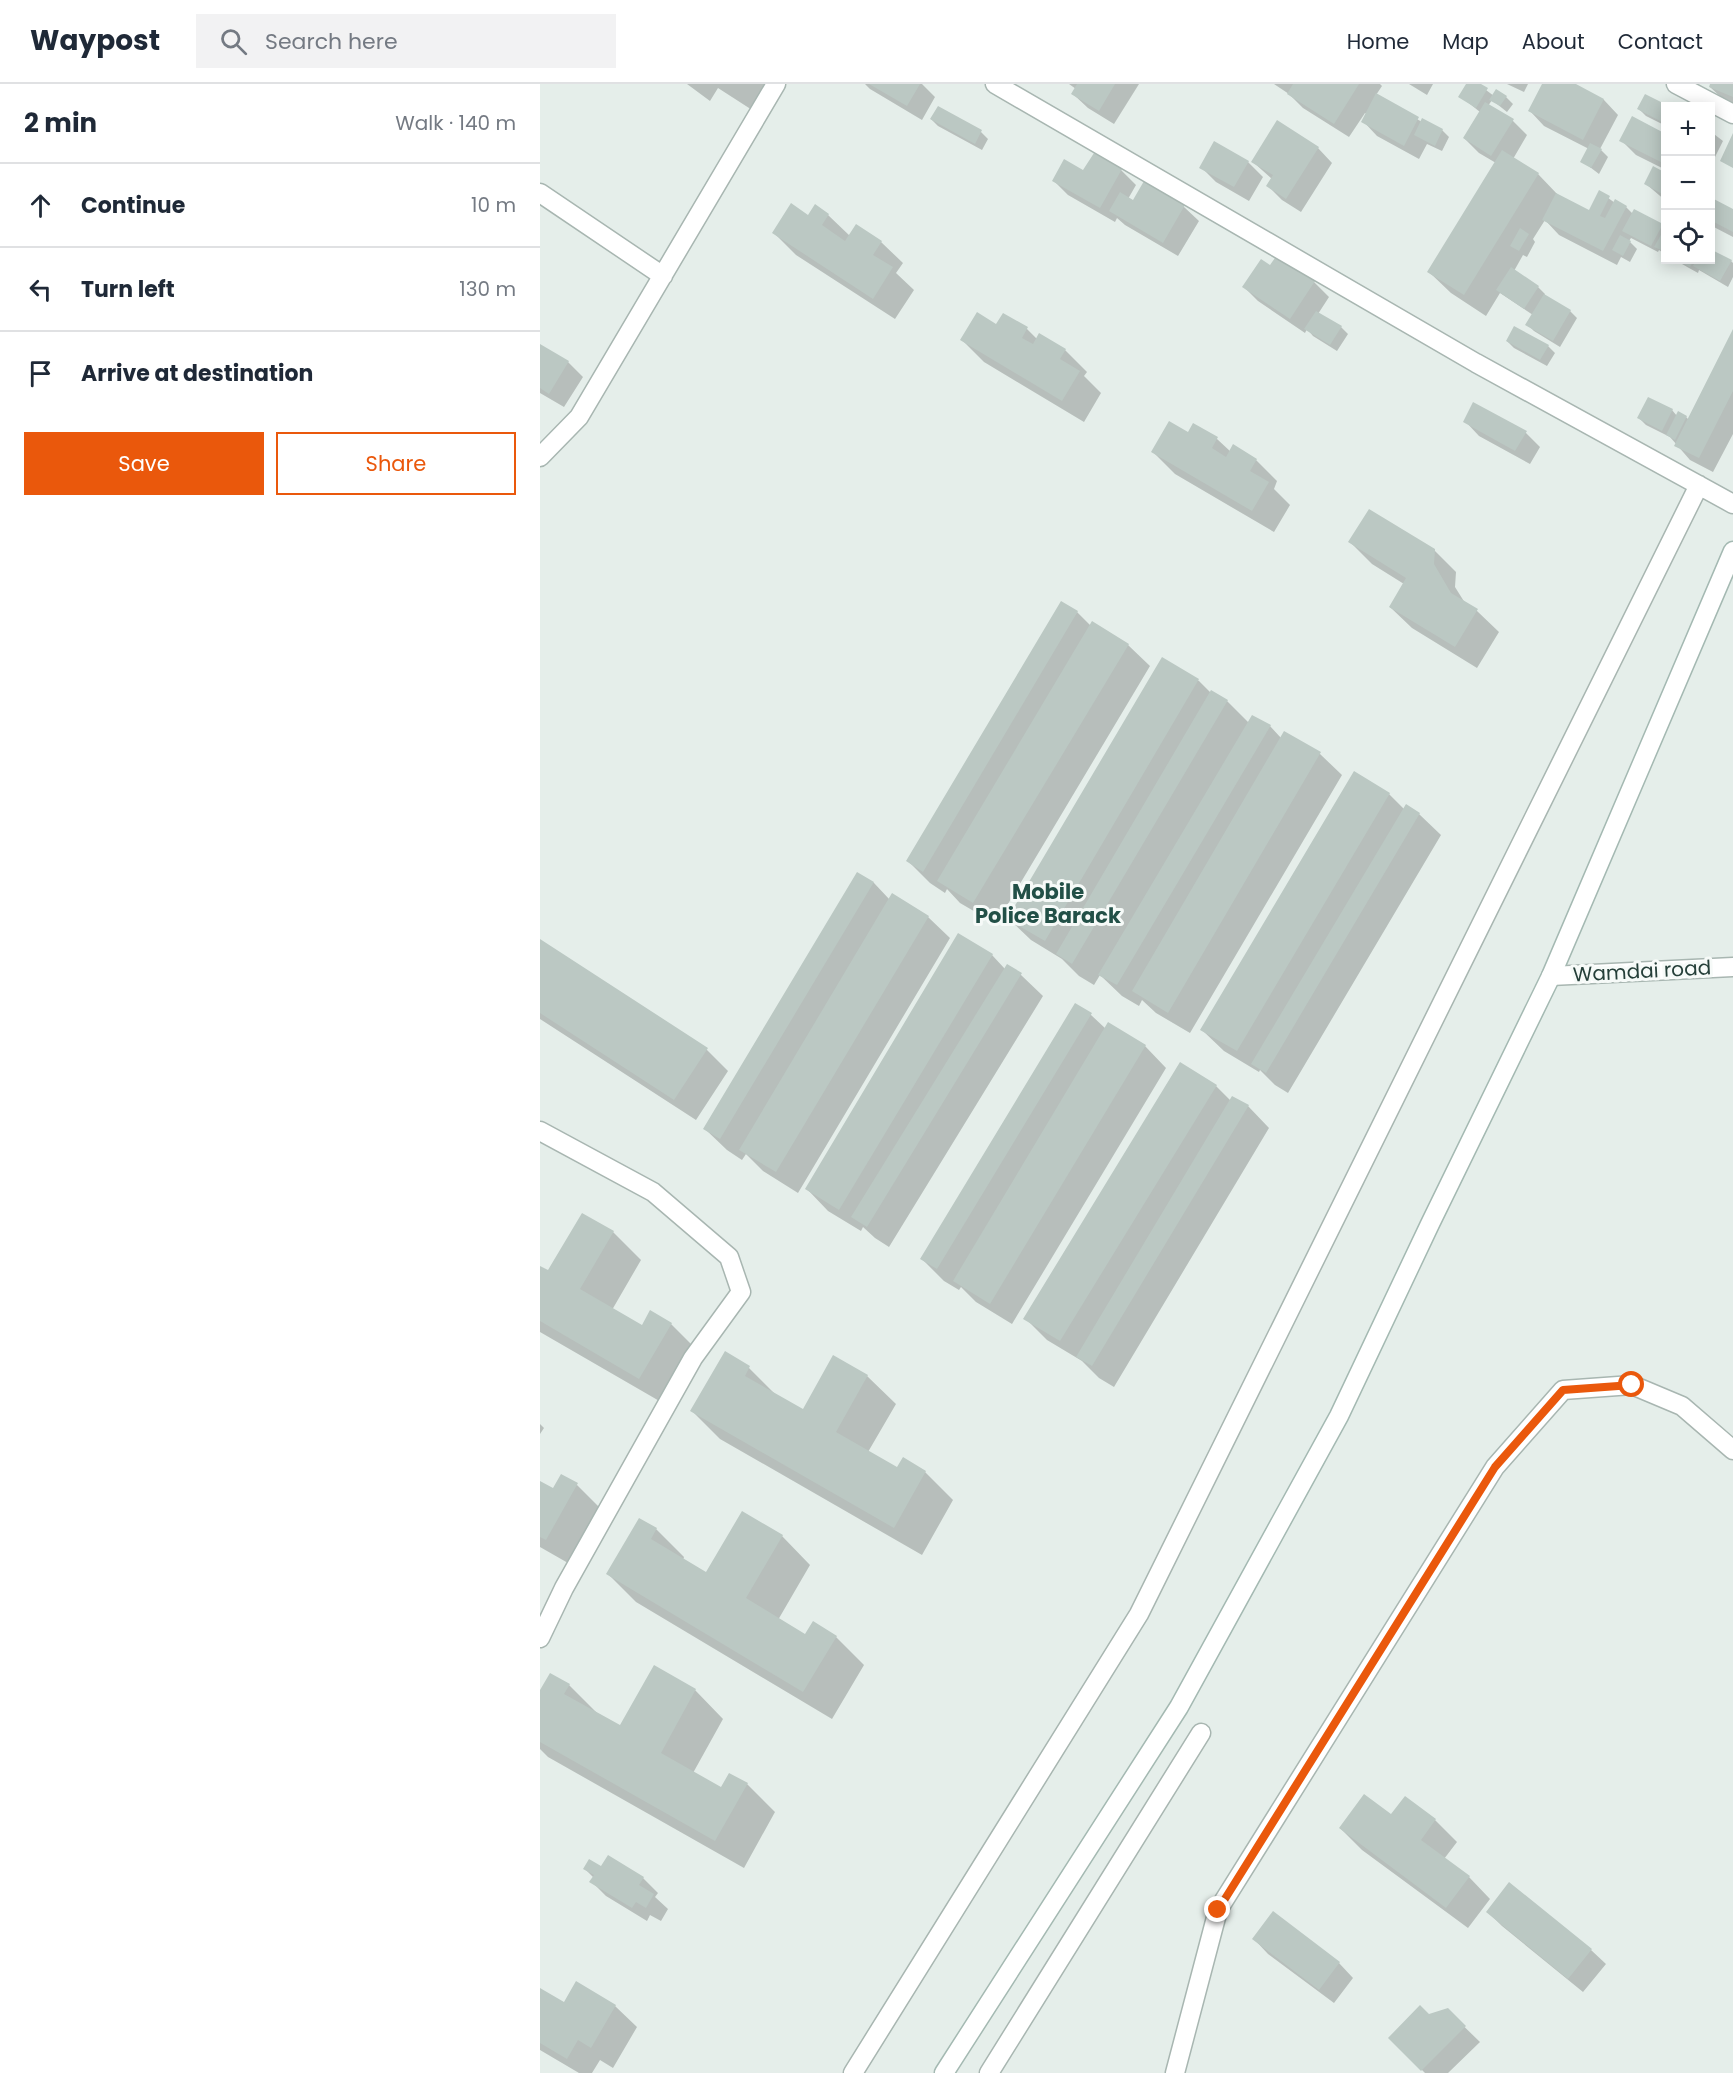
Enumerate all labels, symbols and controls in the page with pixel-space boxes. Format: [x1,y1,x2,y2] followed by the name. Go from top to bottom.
[196,14,616,68] search box
[30,21,160,60] text: Waypost
[217,25,250,58] icon: search
[265,26,398,57] text: Search here
[1347,27,1409,56] text: Home
[1442,27,1489,56] text: Map
[1522,27,1585,56] text: About
[1618,27,1703,56] text: Contact
[1661,102,1715,264] map controls
[1661,102,1715,156] button: +
[24,105,97,141] text: 2 min
[395,109,516,137] text: Walk · 140 m
[1661,156,1715,210] button: −
[24,189,57,222] icon: ahead
[81,190,185,221] text: Continue
[471,191,516,219] text: 10 m
[1661,210,1715,264] button: locate
[24,273,57,306] icon: left
[81,274,175,305] text: Turn left
[459,275,516,303] text: 130 m
[24,357,57,390] icon: arrive
[81,358,313,389] text: Arrive at destination
[24,432,264,495] button: Save
[276,432,516,495] button: Share
[975,877,1121,930] district label: Mobile Police Barack
[1572,953,1712,989] street label: Wamdai road
[1618,1371,1644,1397] route start
[1204,1896,1230,1922] route end

